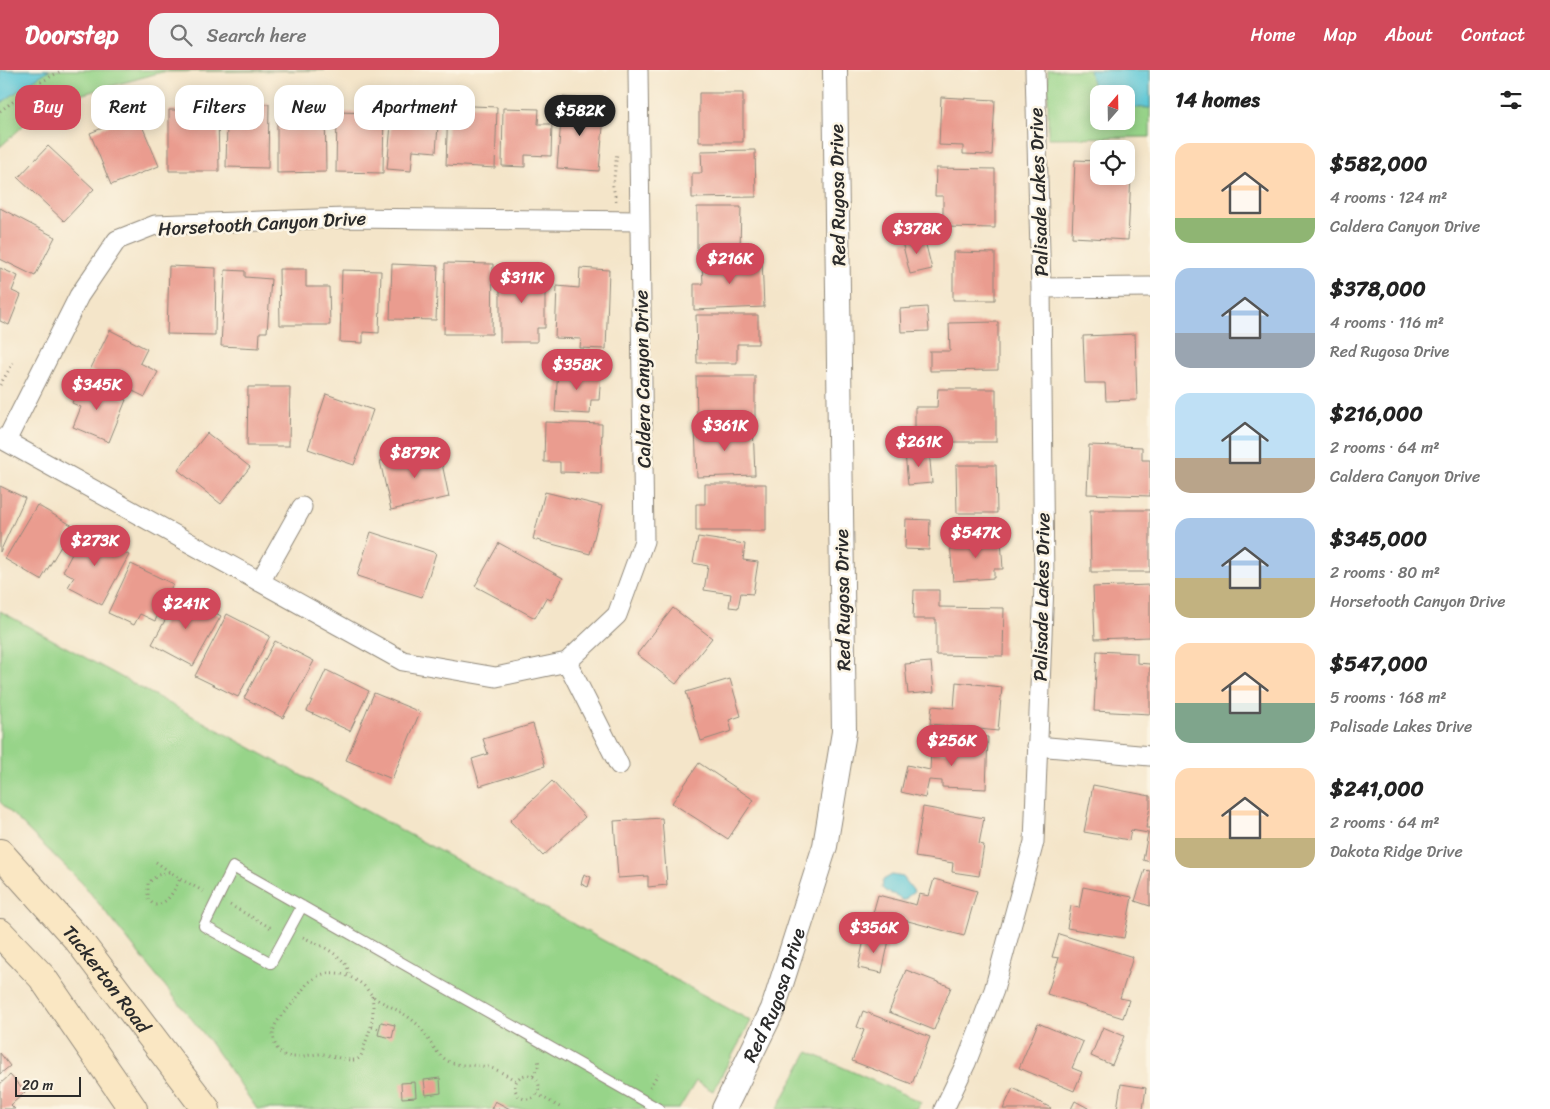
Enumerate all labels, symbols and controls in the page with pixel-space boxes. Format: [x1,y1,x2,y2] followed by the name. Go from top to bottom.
[149,13,499,58] search box
[25,14,119,56] text: Doorstep
[207,19,307,52] text: Search here
[1251,19,1296,51] text: Home
[1324,19,1357,51] text: Map
[1385,19,1433,51] text: About
[1461,19,1525,51] text: Contact
[167,21,195,49] icon: search
[1175,81,1260,119] text: 14 homes
[15,85,81,130] chip: Buy
[91,85,165,130] chip: Rent
[175,85,264,130] chip: Filters
[274,85,344,130] chip: New
[354,85,475,130] chip: Apartment
[1090,85,1135,130] north arrow
[1090,85,1135,185] map controls
[1497,86,1525,114] icon: filters
[545,94,615,137] pin: $582K
[555,96,605,125] text: $582K
[1019,107,1058,277] street label: Palisade Lakes Drive
[820,124,855,266] street label: Red Rugosa Drive
[1090,140,1135,185] button: locate
[1330,145,1427,183] text: $582,000
[1215,163,1275,223] icon: home
[1330,183,1447,212] text: 4 rooms · 124 m²
[157,202,367,245] street label: Horsetooth Canyon Drive
[882,212,952,255] pin: $378K
[1330,212,1480,241] text: Caldera Canyon Drive
[893,214,941,243] text: $378K
[695,242,765,285] pin: $216K
[707,244,753,273] text: $216K
[487,262,557,304] pin: $311K
[500,263,544,292] text: $311K
[1330,270,1426,308] text: $378,000
[1215,288,1275,348] icon: home
[624,289,661,468] street label: Caldera Canyon Drive
[1330,308,1444,337] text: 4 rooms · 116 m²
[1330,337,1449,366] text: Red Rugosa Drive
[542,348,612,391] pin: $358K
[553,350,601,379] text: $358K
[62,368,132,411] pin: $345K
[72,370,122,399] text: $345K
[1330,395,1423,433] text: $216,000
[690,410,760,452] pin: $361K
[702,411,748,440] text: $361K
[1215,413,1275,473] icon: home
[884,426,954,468] pin: $261K
[896,427,942,456] text: $261K
[1330,433,1440,462] text: 2 rooms · 64 m²
[380,436,450,479] pin: $879K
[390,438,440,467] text: $879K
[1330,462,1480,491] text: Caldera Canyon Drive
[1024,512,1059,682] street label: Palisade Lakes Drive
[941,516,1011,559] pin: $547K
[951,518,1001,547] text: $547K
[1330,520,1427,558] text: $345,000
[60,524,130,567] pin: $273K
[71,526,119,555] text: $273K
[825,529,860,671] street label: Red Rugosa Drive
[1215,538,1275,598] icon: home
[1330,558,1440,587] text: 2 rooms · 80 m²
[1330,587,1506,616] text: Horsetooth Canyon Drive
[151,588,221,630] pin: $241K
[163,589,209,618] text: $241K
[1330,645,1428,683] text: $547,000
[1215,663,1275,723] icon: home
[1330,683,1447,712] text: 5 rooms · 168 m²
[1330,712,1472,741] text: Palisade Lakes Drive
[917,724,987,767] pin: $256K
[928,726,976,755] text: $256K
[1330,770,1424,808] text: $241,000
[1215,788,1275,848] icon: home
[1330,808,1440,837] text: 2 rooms · 64 m²
[1330,837,1463,866] text: Dakota Ridge Drive
[839,912,909,954] pin: $356K
[850,913,898,942] text: $356K
[54,917,160,1042] street label: Tuckerton Road
[733,924,815,1068] street label: Red Rugosa Drive
[22,1073,53,1098] text: 20 m
[15,1074,81,1097] scale bar

